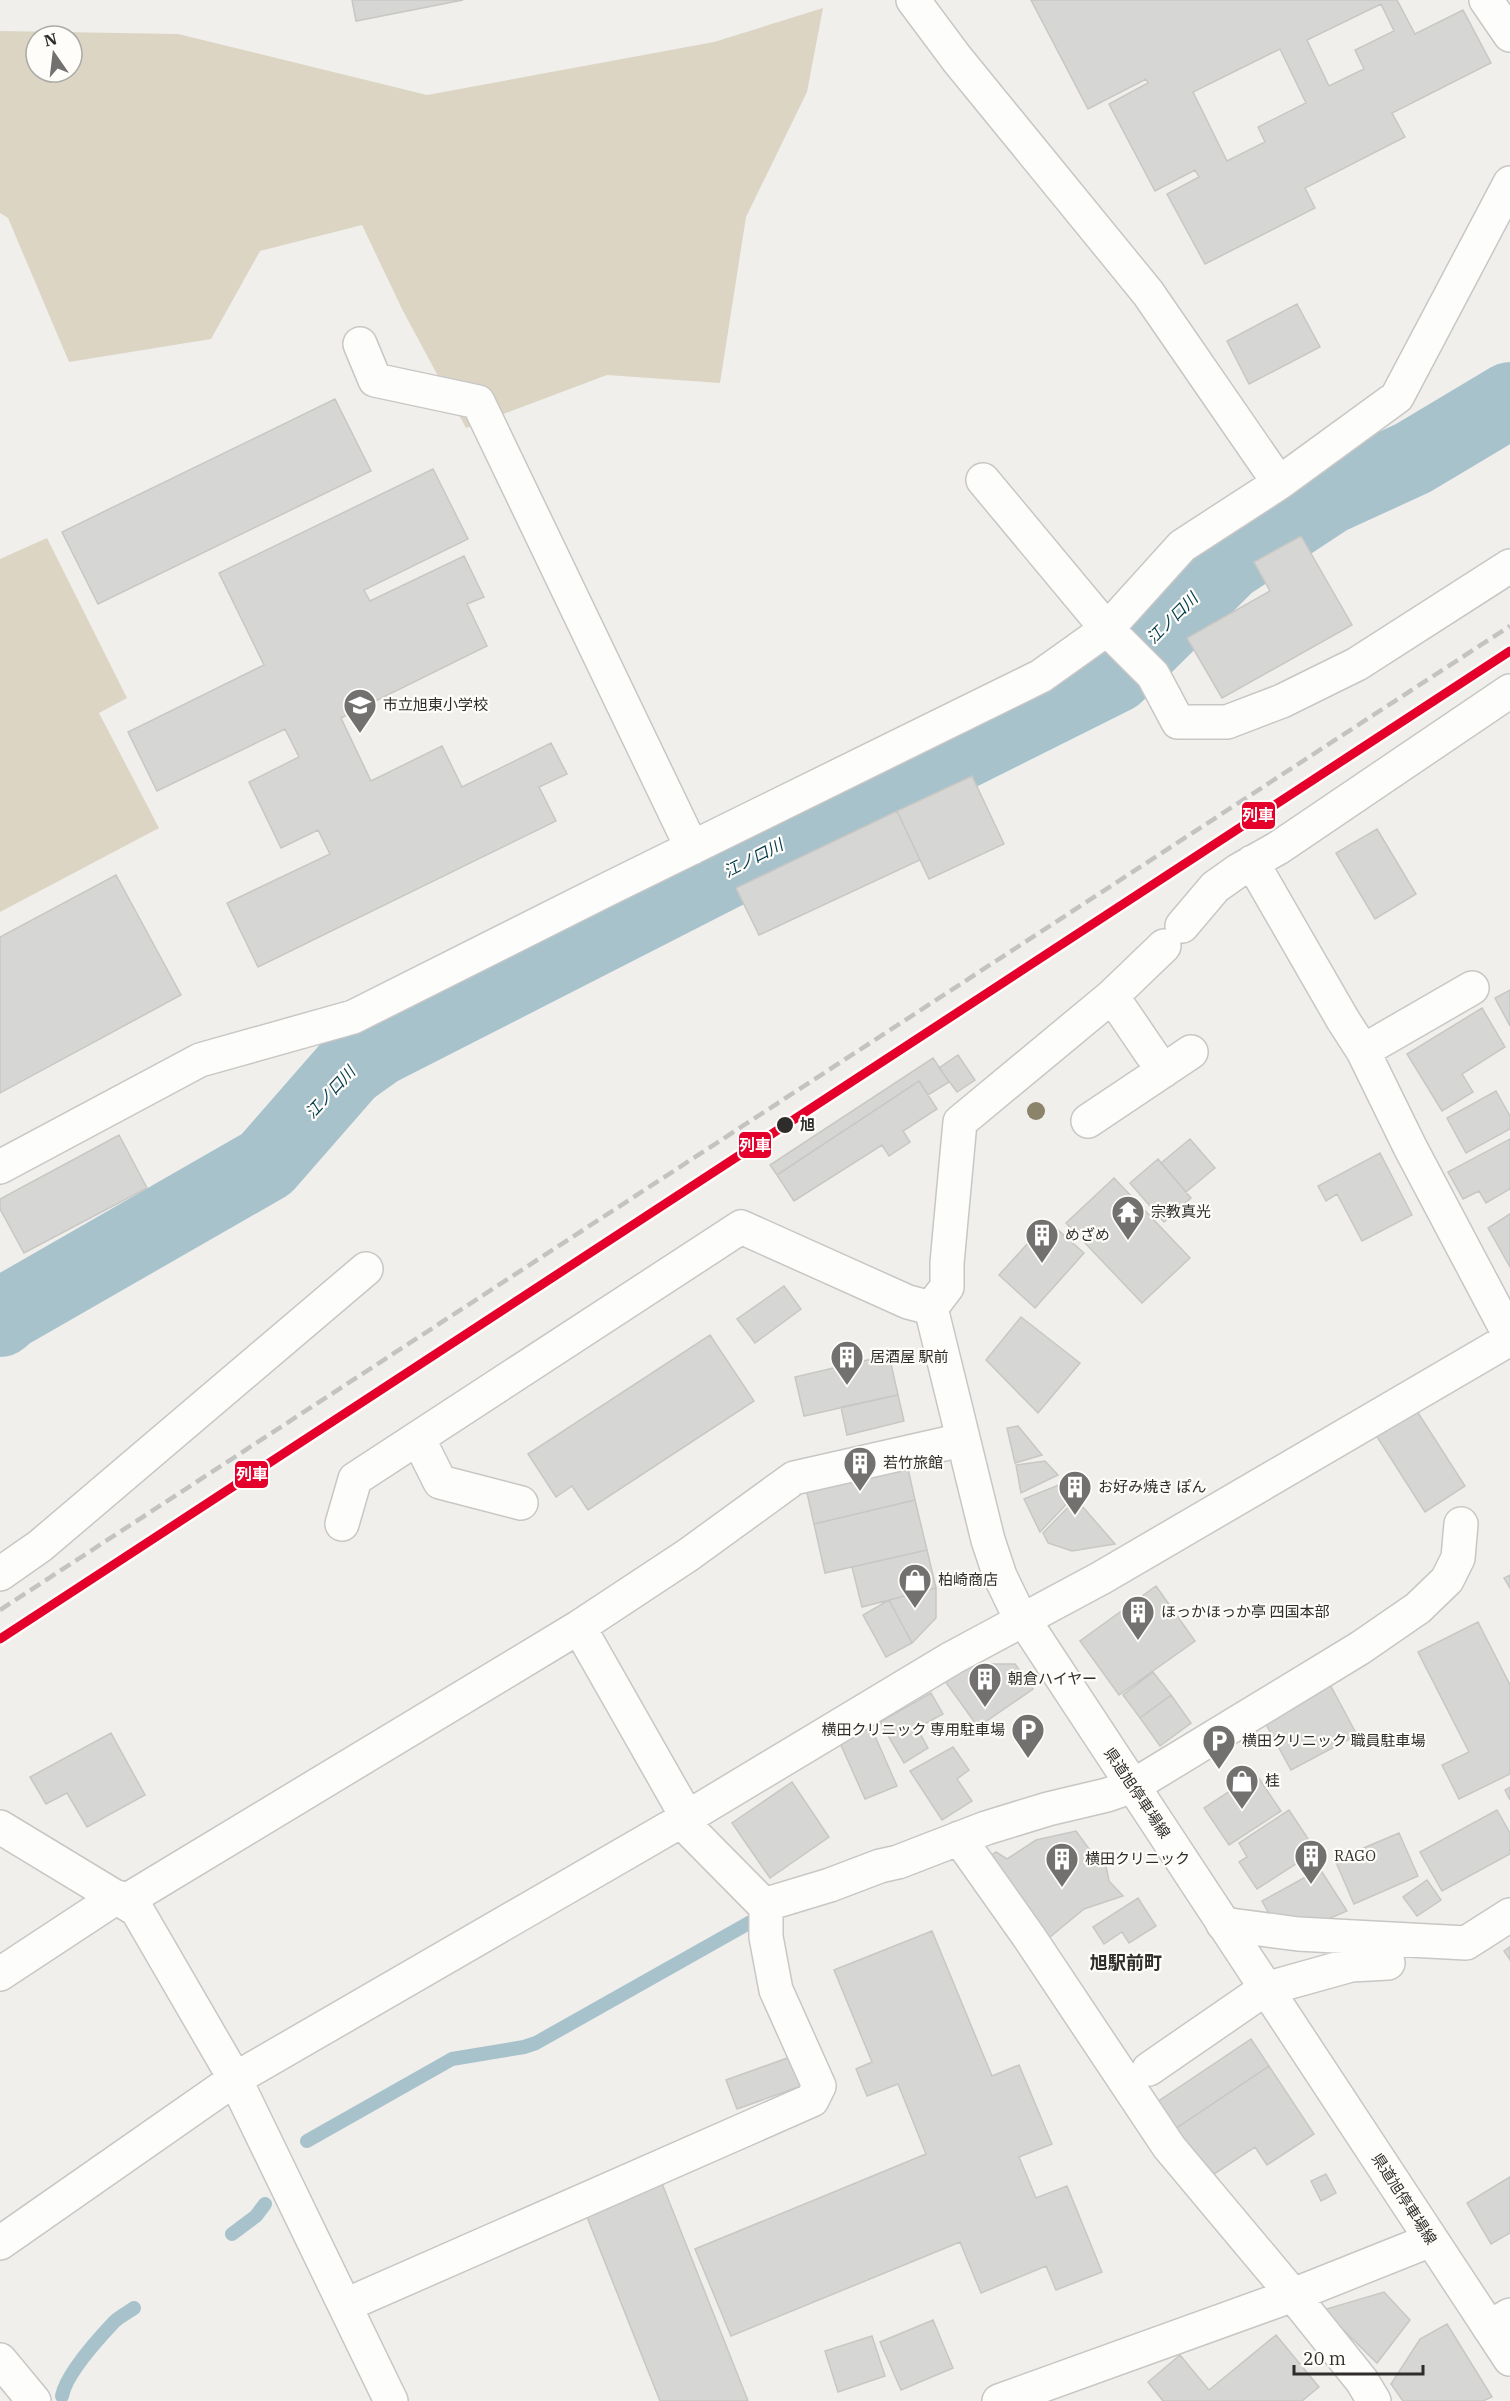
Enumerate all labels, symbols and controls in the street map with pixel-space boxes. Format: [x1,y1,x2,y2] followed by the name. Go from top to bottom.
[24,24,84,84] north arrow
[42,28,59,51] text: N
[1142,587,1203,648] water label: 江ノ口川
[342,687,378,734] school or university icon: 市立旭東小学校
[383,695,488,714] place label: 市立旭東小学校
[1241,801,1276,830] line badge: 列車
[1242,805,1274,825] text: 列車
[720,834,788,881] water label: 江ノ口川
[301,1060,360,1122] water label: 江ノ口川
[775,1115,795,1135] marker: 旭
[800,1115,815,1134] place label: 旭
[738,1131,772,1159] line badge: 列車
[739,1135,771,1155] text: 列車
[1110,1194,1146,1241] temple icon: 宗教真光
[1151,1202,1211,1221] place label: 宗教真光
[1024,1217,1060,1264] building icon: めざめ
[1065,1225,1110,1244] place label: めざめ
[829,1339,865,1386] building icon: 居酒屋 駅前
[870,1347,948,1366] place label: 居酒屋 駅前
[842,1445,878,1492] building icon: 若竹旅館
[883,1453,943,1472] place label: 若竹旅館
[234,1460,269,1489] line badge: 列車
[236,1464,268,1484] text: 列車
[1057,1469,1093,1516] building icon: お好み焼き ぽん
[1098,1477,1206,1496] place label: お好み焼き ぽん
[897,1562,933,1609] shop icon: 柏崎商店
[938,1570,998,1589] place label: 柏崎商店
[1120,1594,1156,1641] building icon: ほっかほっか亭 四国本部
[1161,1602,1329,1621] place label: ほっかほっか亭 四国本部
[967,1661,1003,1708] building icon: 朝倉ハイヤー
[1008,1669,1097,1688] place label: 朝倉ハイヤー
[1010,1712,1046,1759] parking icon: 横田クリニック 専用駐車場
[822,1720,1005,1739] place label: 横田クリニック 専用駐車場
[1201,1723,1237,1770] parking icon: 横田クリニック 職員駐車場
[1242,1731,1425,1750] place label: 横田クリニック 職員駐車場
[1100,1744,1175,1842] street label: 県道旭停車場線
[1224,1763,1260,1810] shop icon: 桂
[1265,1771,1280,1790] place label: 桂
[1293,1838,1329,1885] building icon: RAGO
[1044,1841,1080,1888] building icon: 横田クリニック
[1334,1846,1376,1865] place label: RAGO
[1085,1849,1190,1868] place label: 横田クリニック
[1090,1951,1162,1974] district label: 旭駅前町
[1368,2150,1441,2248] street label: 県道旭停車場線
[1294,2338,1423,2376] scale bar
[1303,2347,1346,2370] text: 20 m

